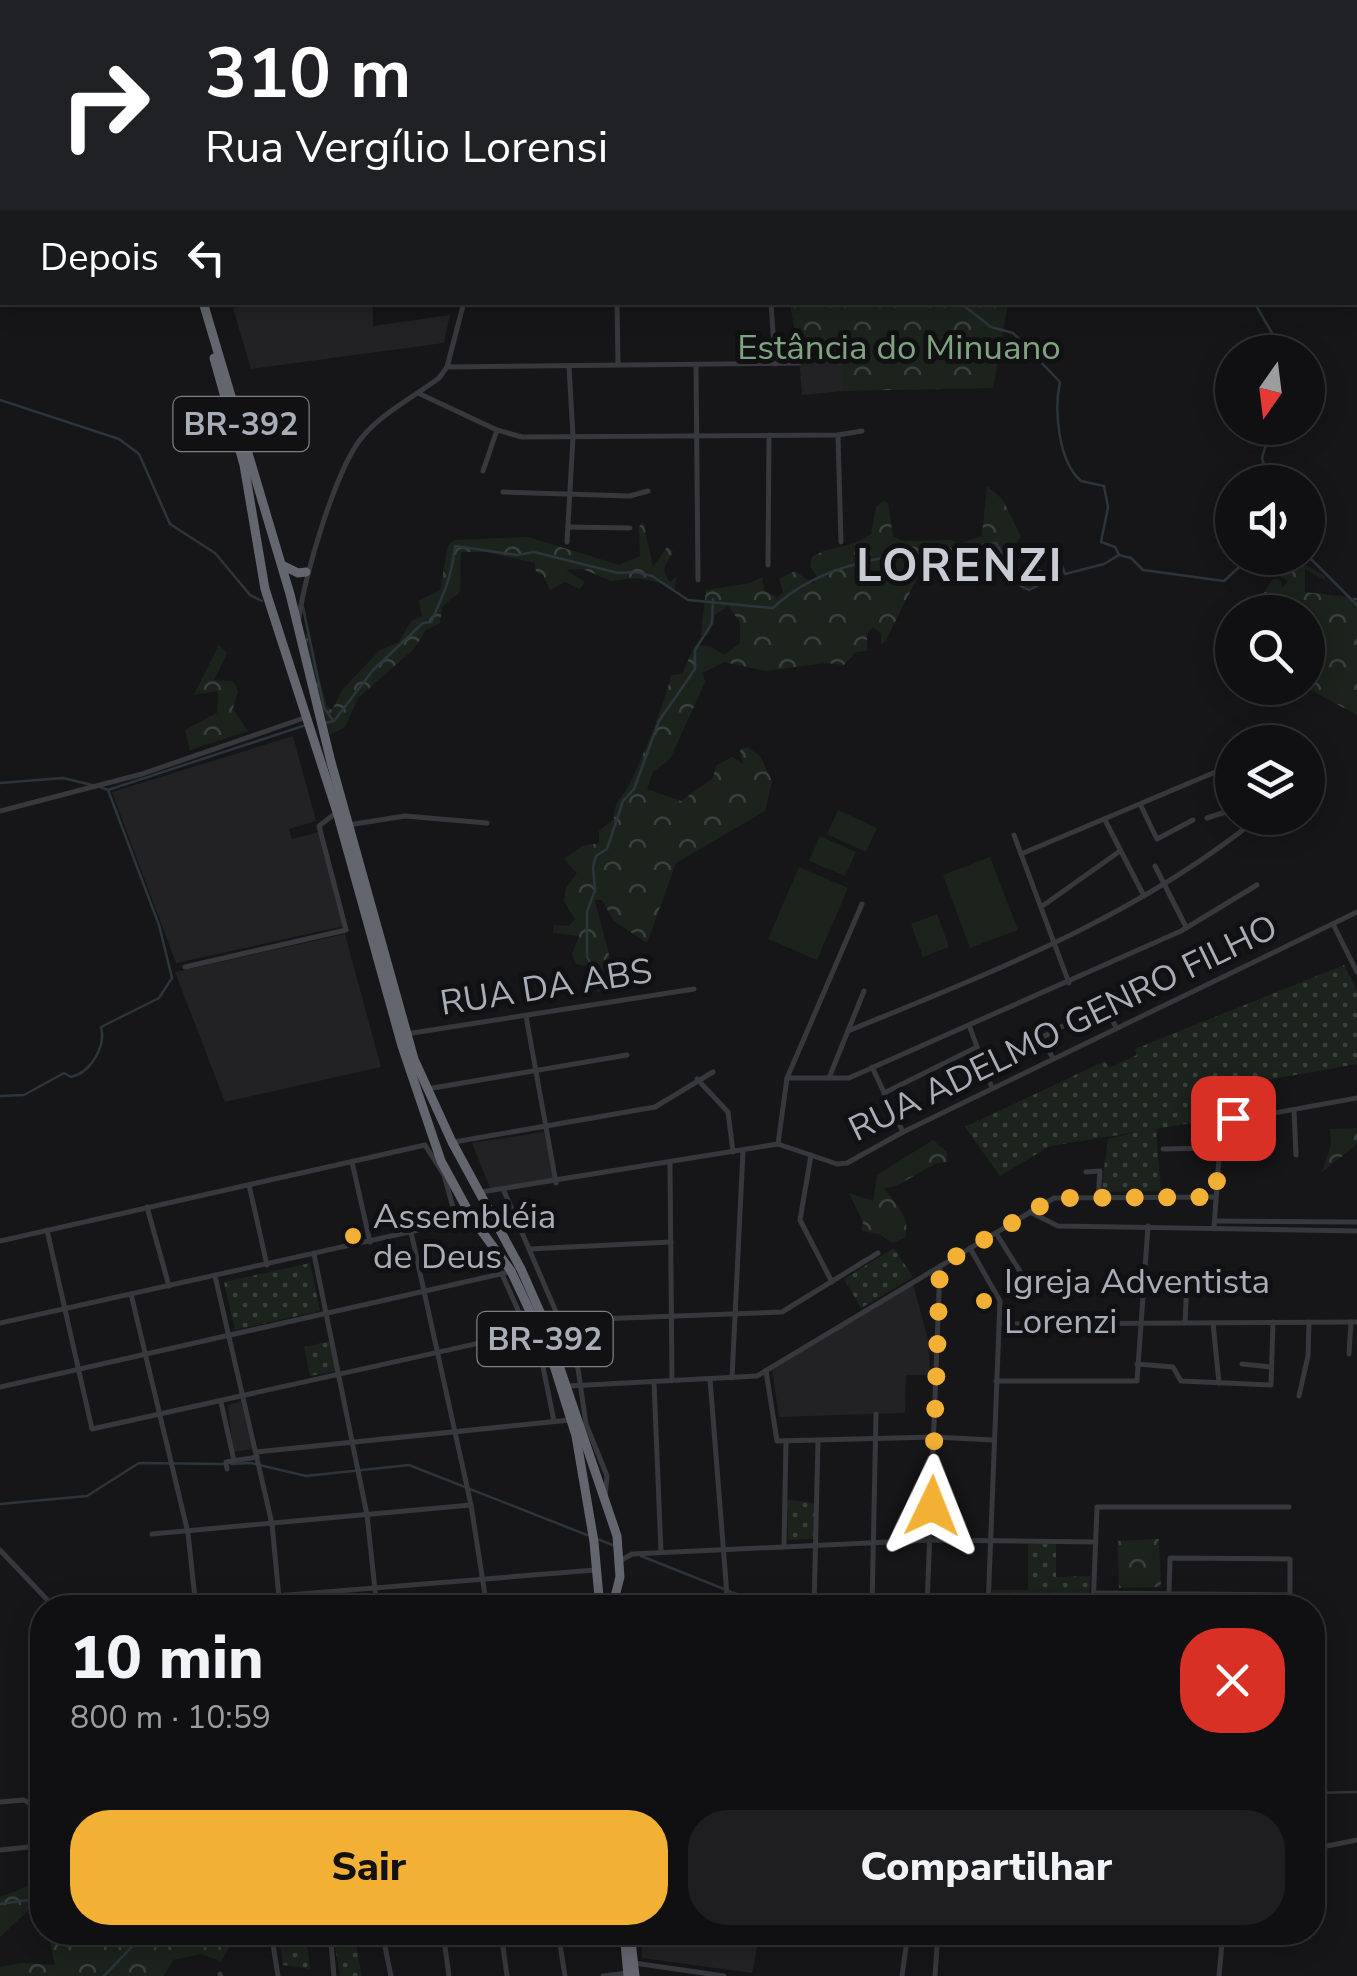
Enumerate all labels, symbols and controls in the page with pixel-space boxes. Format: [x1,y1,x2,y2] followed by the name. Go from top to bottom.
[205,26,411,122] text: 310 m
[40,40,170,170] icon: right
[205,117,608,178] text: Rua Vergílio Lorensi
[179,230,234,285] icon: left
[40,232,159,283] text: Depois
[737,324,1061,371] park label: Estância do Minuano
[1215,335,1325,445] north arrow
[1215,335,1325,835] map controls
[174,397,308,451] road number: BR-392
[1215,465,1325,575] button: sound
[856,536,1064,597] district label: LORENZI
[1215,595,1325,705] button: search
[1215,725,1325,835] button: layers
[841,904,1285,1152] street label: RUA ADELMO GENRO FILHO
[437,947,655,1027] street label: RUA DA ABS
[1191,1076,1276,1161] pin
[1206,1091,1261,1146] icon: arrive
[373,1193,556,1280] place label: Assembléia de Deus
[342,1225,364,1247] marker: Assembléia de Deus
[1004,1258,1270,1345] place label: Igreja Adventista Lorenzi
[973,1290,995,1312] marker: Igreja Adventista Lorenzi
[478,1312,612,1366] road number: BR-392
[880,1454,984,1558] position arrow
[70,1617,264,1699] text: 10 min
[1180,1628,1285,1733] button: close
[70,1696,271,1739] text: 800 m · 10:59
[70,1810,668,1925] button: Sair
[688,1810,1285,1925] button: Compartilhar

